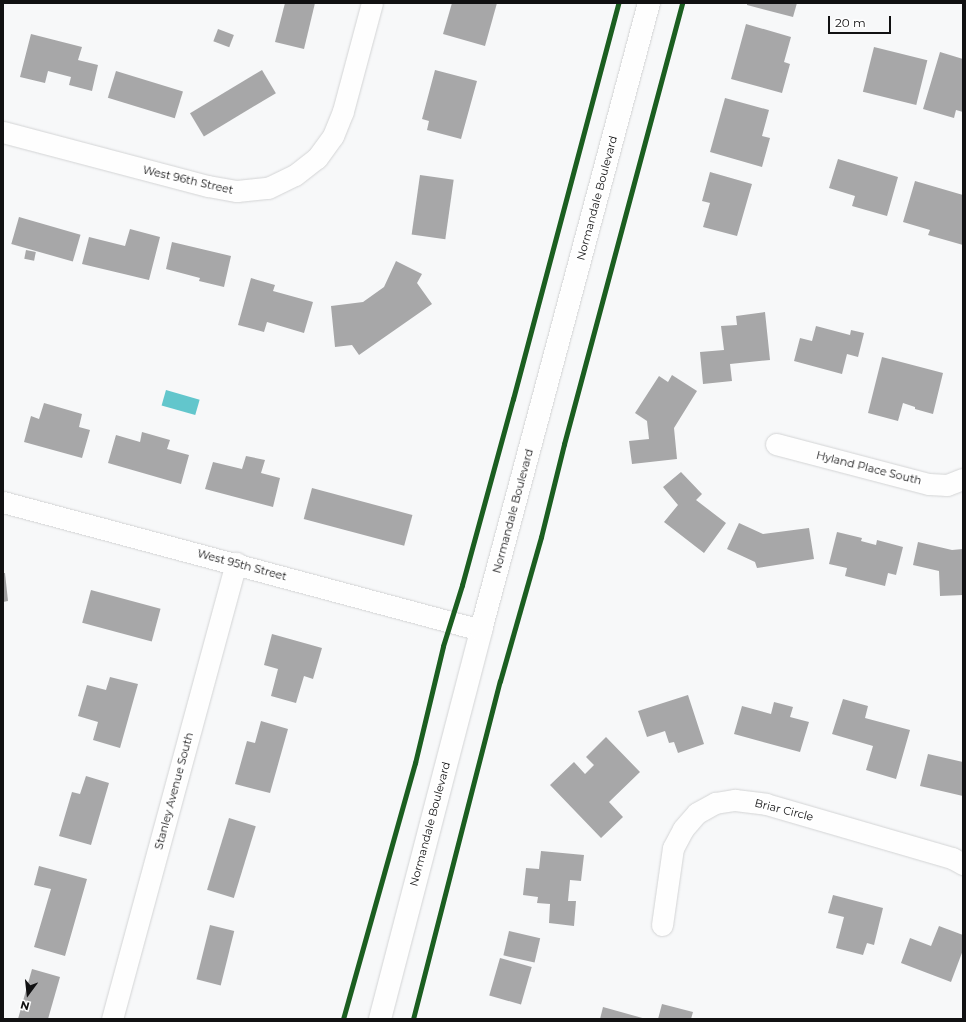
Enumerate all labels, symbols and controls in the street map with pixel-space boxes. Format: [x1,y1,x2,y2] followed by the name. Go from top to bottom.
[830,8,893,34] scale bar
[835,15,866,30] text: 20 m
[574,134,620,262] street label: Normandale Boulevard
[141,163,235,197] street label: West 96th Street
[490,447,536,575] street label: Normandale Boulevard
[815,449,923,487] street label: Hyland Place South
[196,547,288,583] street label: West 95th Street
[152,731,196,851] street label: Stanley Avenue South
[407,760,453,888] street label: Normandale Boulevard
[753,796,815,824] street label: Briar Circle
[8,974,48,1014] north arrow
[19,998,31,1014] text: N

